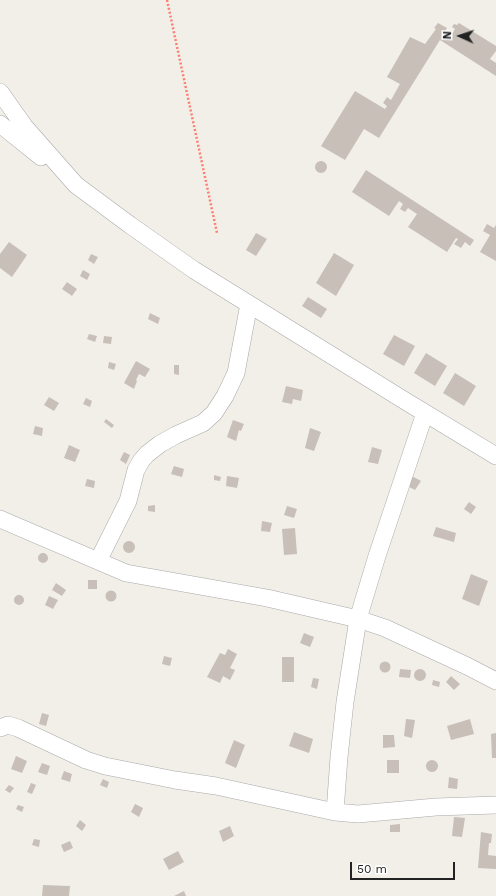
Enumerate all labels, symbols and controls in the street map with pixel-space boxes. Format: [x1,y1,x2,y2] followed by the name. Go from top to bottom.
[440,16,480,56] north arrow
[441,31,454,40] text: N
[352,854,457,880] scale bar
[357,862,387,876] text: 50 m

